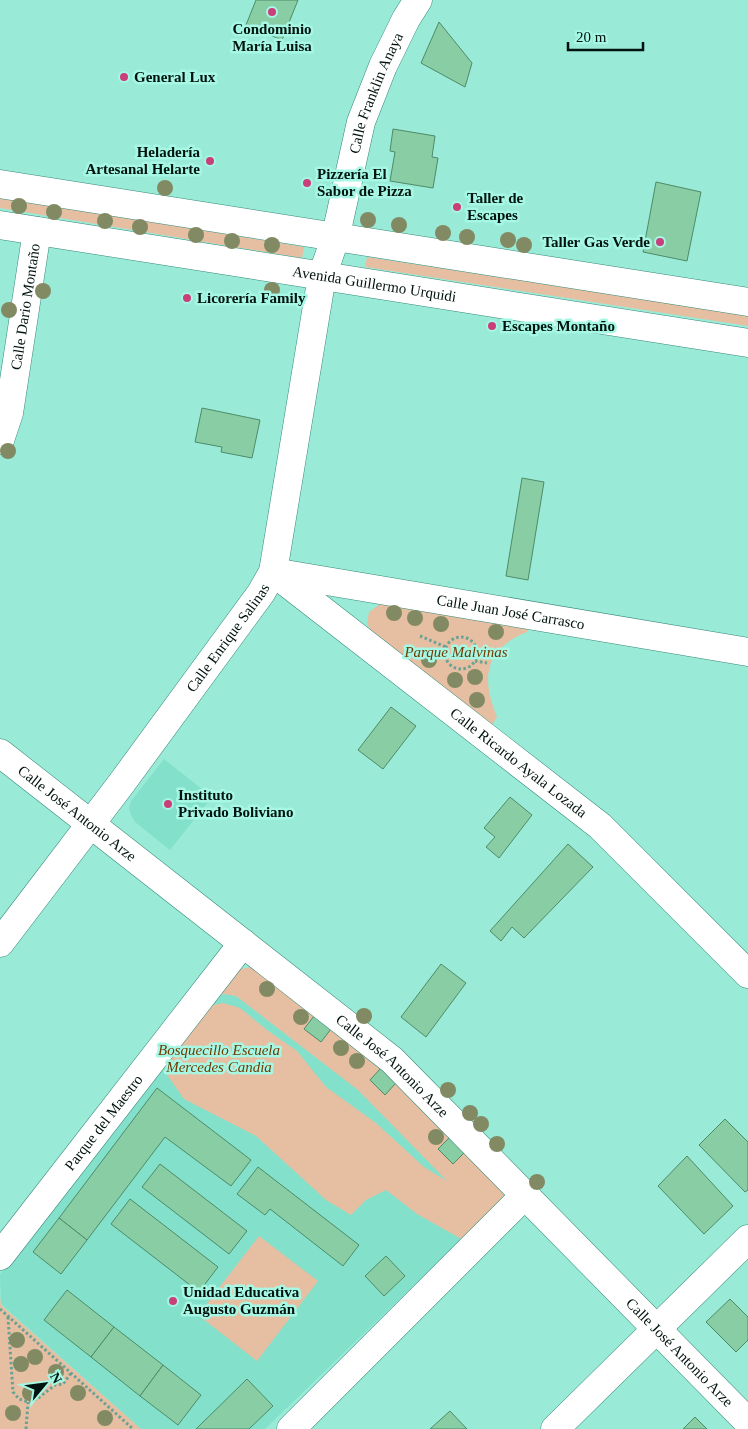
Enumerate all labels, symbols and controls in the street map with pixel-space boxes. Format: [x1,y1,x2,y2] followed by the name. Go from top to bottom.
[266,6,278,18] marker: Condominio María Luisa
[568,20,643,52] scale bar
[232,21,312,54] place label: Condominio María Luisa
[576,29,607,45] text: 20 m
[346,30,406,155] street label: Calle Franklin Anaya
[134,69,216,85] place label: General Lux
[118,71,130,83] marker: General Lux
[85,144,200,177] place label: Heladería Artesanal Helarte
[204,155,216,167] marker: Heladería Artesanal Helarte
[317,166,412,199] place label: Pizzería El Sabor de Pizza
[301,177,313,189] marker: Pizzería El Sabor de Pizza
[467,190,524,223] place label: Taller de Escapes
[451,201,463,213] marker: Taller de Escapes
[542,234,650,250] place label: Taller Gas Verde
[654,236,666,248] marker: Taller Gas Verde
[8,242,43,371] street label: Calle Dario Montaño
[291,263,457,305] street label: Avenida Guillermo Urquidi
[197,290,306,306] place label: Licorería Family
[181,292,193,304] marker: Licorería Family
[502,318,615,334] place label: Escapes Montaño
[486,320,498,332] marker: Escapes Montaño
[183,581,273,695] street label: Calle Enrique Salinas
[436,592,586,632] street label: Calle Juan José Carrasco
[403,644,508,660] park label: Parque Malvinas
[447,705,590,821] street label: Calle Ricardo Ayala Lozada
[15,762,140,865] street label: Calle José Antonio Arze
[178,787,293,820] place label: Instituto Privado Boliviano
[162,798,174,810] marker: Instituto Privado Boliviano
[333,1011,452,1121] street label: Calle José Antonio Arze
[158,1042,280,1075] park label: Bosquecillo Escuela Mercedes Candia
[62,1071,146,1174] street label: Parque del Maestro
[183,1284,300,1317] place label: Unidad Educativa Augusto Guzmán
[167,1295,179,1307] marker: Unidad Educativa Augusto Guzmán
[623,1295,737,1410] street label: Calle José Antonio Arze
[20,1359,70,1409] north arrow
[47,1370,65,1386] text: N

